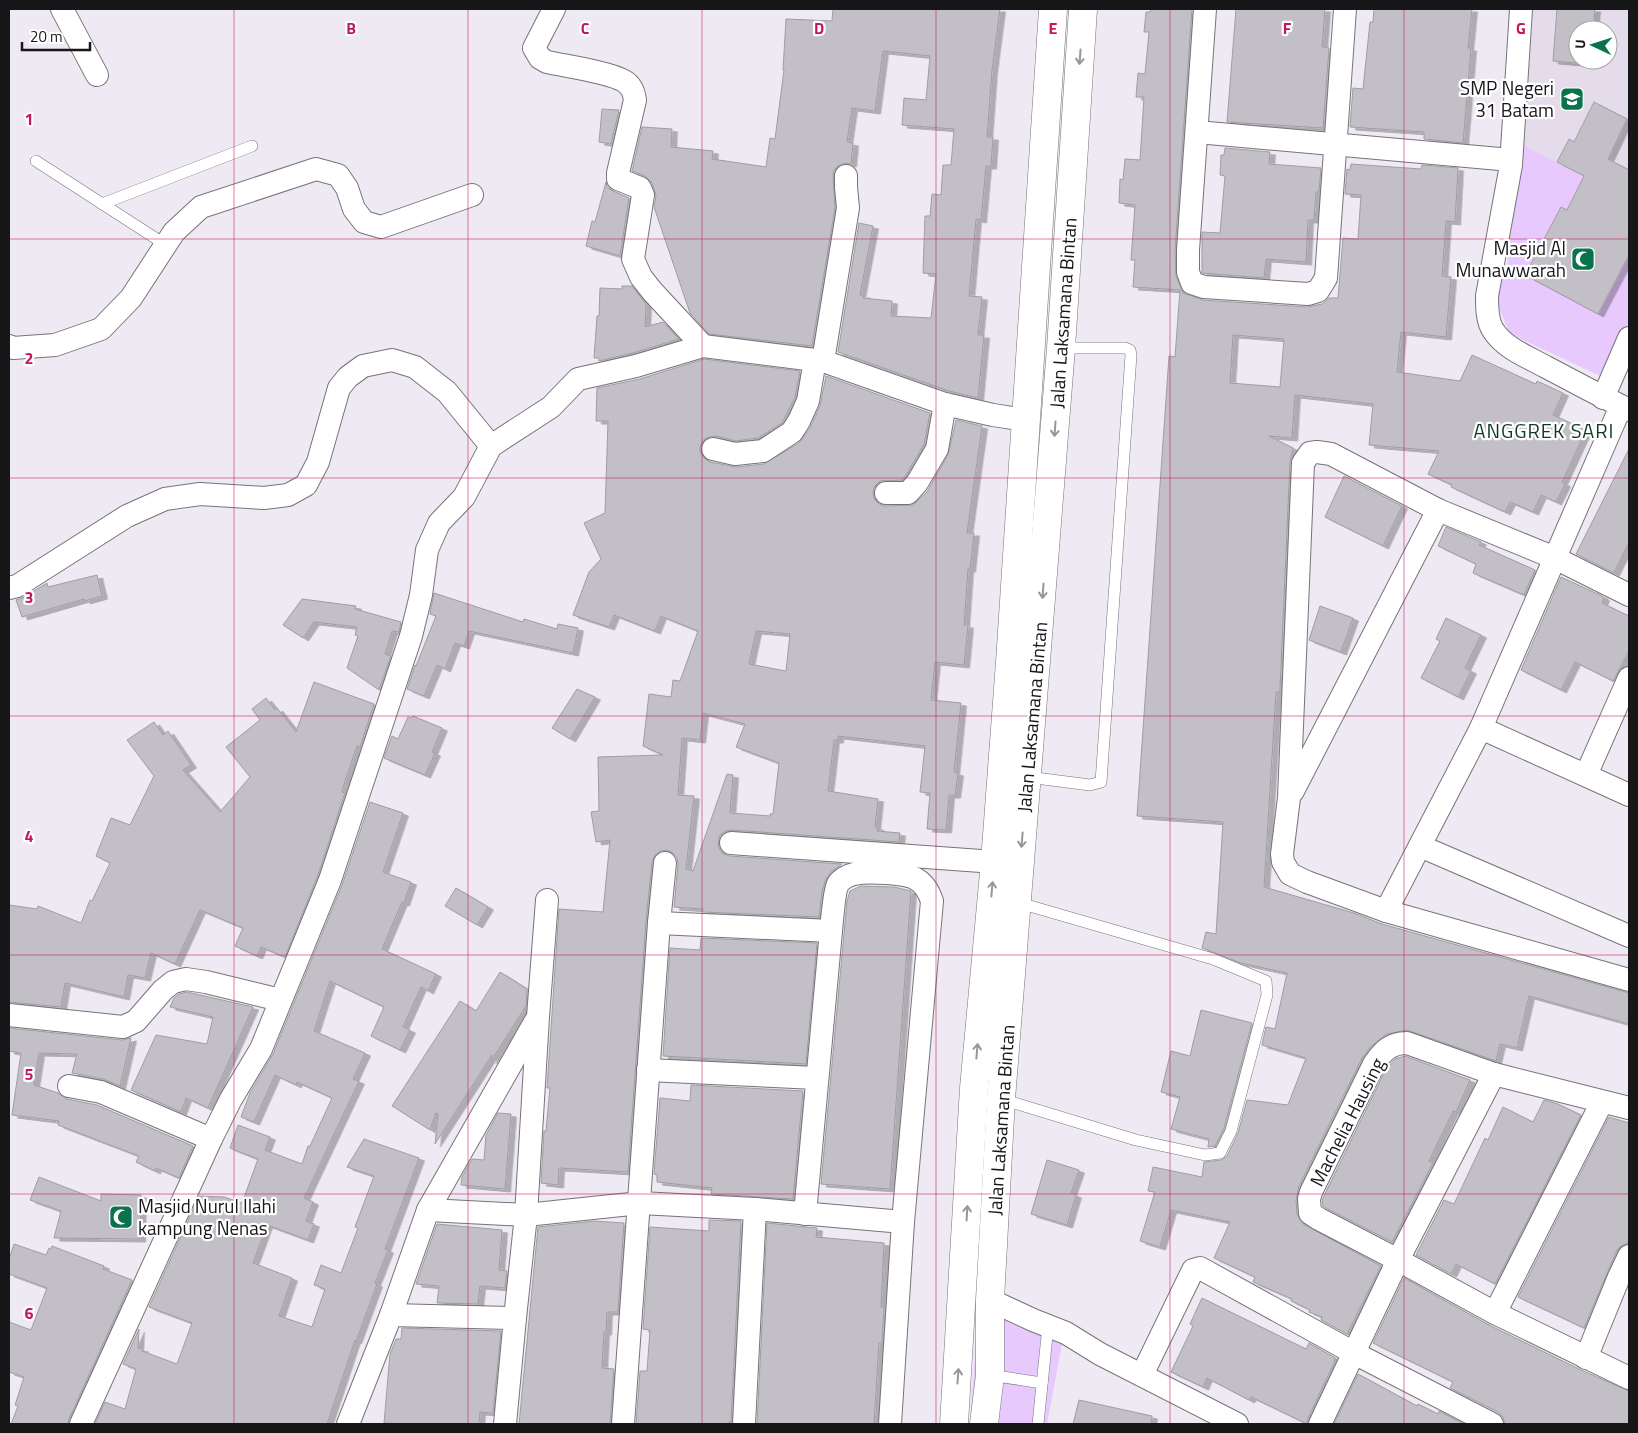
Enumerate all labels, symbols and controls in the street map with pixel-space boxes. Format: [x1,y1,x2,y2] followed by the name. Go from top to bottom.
[346,16,356,40] text: B
[581,16,590,40] text: C
[814,16,824,40] text: D
[1049,16,1058,40] text: E
[1283,16,1292,40] text: F
[1516,16,1526,40] text: G
[22,20,90,52] scale bar
[1568,20,1618,70] north arrow
[30,25,63,48] text: 20 m
[1569,39,1590,49] text: U
[1075,49,1084,65] one-way arrow
[1460,73,1554,124] place label: SMP Negeri 31 Batam
[1559,86,1585,112] school or university icon: SMP Negeri 31 Batam
[25,107,33,131] text: 1
[1041,217,1084,409] street label: Jalan Laksamana Bintan
[1456,233,1566,284] place label: Masjid Al Munawwarah
[1570,246,1596,272] mosque icon: Masjid Al Munawwarah
[25,346,33,370] text: 2
[1473,415,1615,446] district label: ANGGREK SARI
[1050,421,1060,437] one-way arrow
[1038,583,1047,599] one-way arrow
[25,585,33,609] text: 3
[1009,621,1054,813] street label: Jalan Laksamana Bintan
[25,824,34,848] text: 4
[1017,832,1027,848] one-way arrow
[988,882,997,898] one-way arrow
[979,1024,1022,1216] street label: Jalan Laksamana Bintan
[973,1044,982,1060] one-way arrow
[1302,1052,1392,1191] street label: Machelia Hausing
[25,1062,34,1086] text: 5
[138,1191,276,1242] place label: Masjid Nurul Ilahi kampung Nenas
[108,1204,134,1230] mosque icon: Masjid Nurul Ilahi kampung Nenas
[963,1206,972,1222] one-way arrow
[25,1301,34,1325] text: 6
[953,1368,962,1384] one-way arrow

